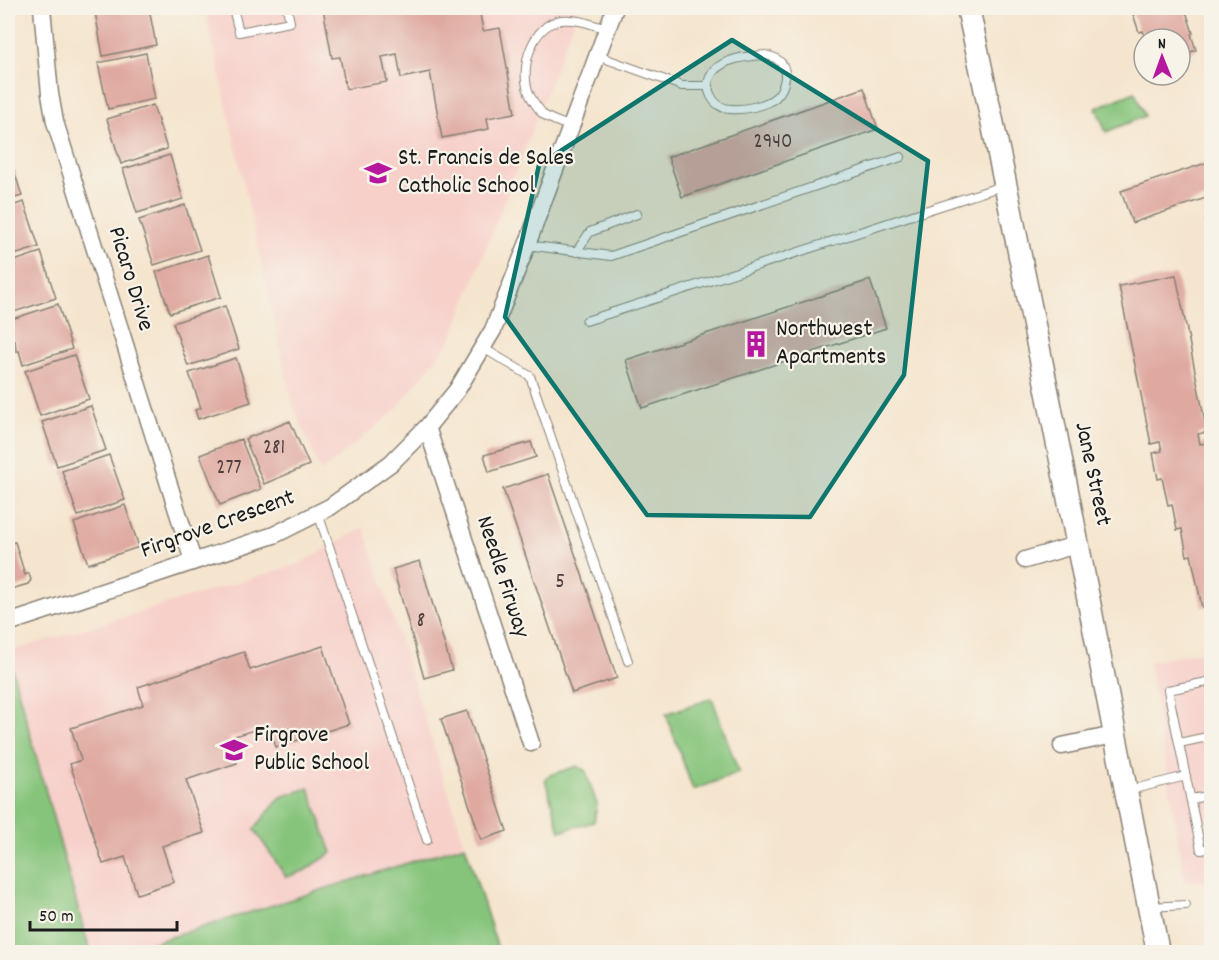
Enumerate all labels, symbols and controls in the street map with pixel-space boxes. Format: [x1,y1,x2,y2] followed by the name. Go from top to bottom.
[1132,27,1192,87] north arrow
[1158,33,1166,56] text: N
[754,128,792,158] house number: 2940
[398,142,574,204] place label: St. Francis de Sales Catholic School
[363,158,393,188] school or university icon: St. Francis de Sales Catholic School
[98,223,162,335] street label: Picaro Drive
[776,313,886,375] place label: Northwest Apartments
[741,329,771,359] building icon: Northwest Apartments
[1064,419,1120,529] street label: Jane Street
[263,434,285,464] house number: 281
[216,454,242,484] house number: 277
[136,481,300,569] street label: Firgrove Crescent
[466,512,538,644] street label: Needle Firway
[555,568,565,598] house number: 5
[417,607,425,637] house number: 8
[254,719,369,781] place label: Firgrove Public School
[219,735,249,765] school or university icon: Firgrove Public School
[30,894,177,932] scale bar
[39,905,74,930] text: 50 m

